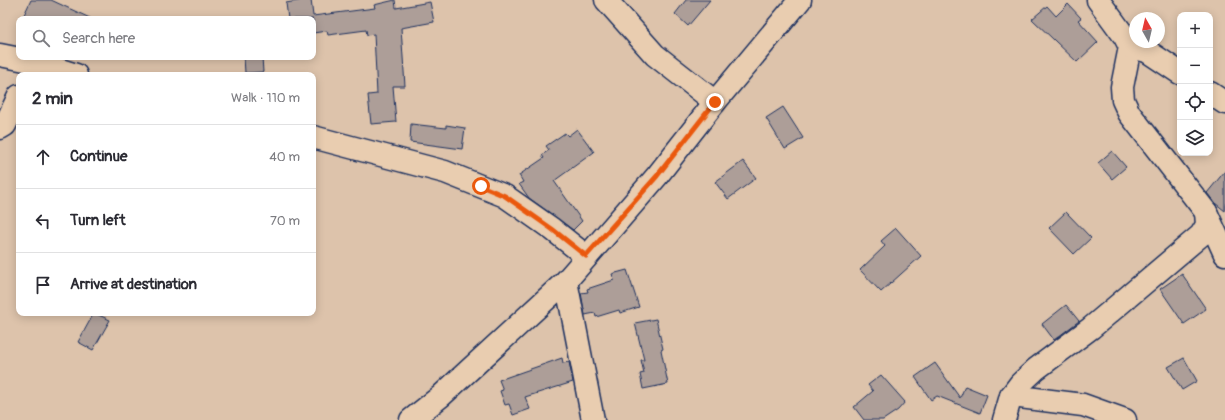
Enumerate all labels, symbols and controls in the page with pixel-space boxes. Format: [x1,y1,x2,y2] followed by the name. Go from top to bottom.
[1129,12,1165,48] north arrow
[1177,12,1213,156] map controls
[1177,12,1213,48] button: +
[16,16,316,60] search box
[30,27,52,49] icon: search
[62,29,135,48] text: Search here
[1177,48,1213,84] button: −
[1177,84,1213,120] button: locate
[32,88,73,109] text: 2 min
[231,90,300,106] text: Walk · 110 m
[706,93,724,111] route end
[1177,120,1213,156] button: layers
[32,146,54,168] icon: ahead
[70,147,128,166] text: Continue
[269,149,300,165] text: 40 m
[472,177,490,195] route start
[32,210,54,232] icon: left
[70,211,126,230] text: Turn left
[270,213,300,229] text: 70 m
[32,274,54,296] icon: arrive
[70,275,197,294] text: Arrive at destination

